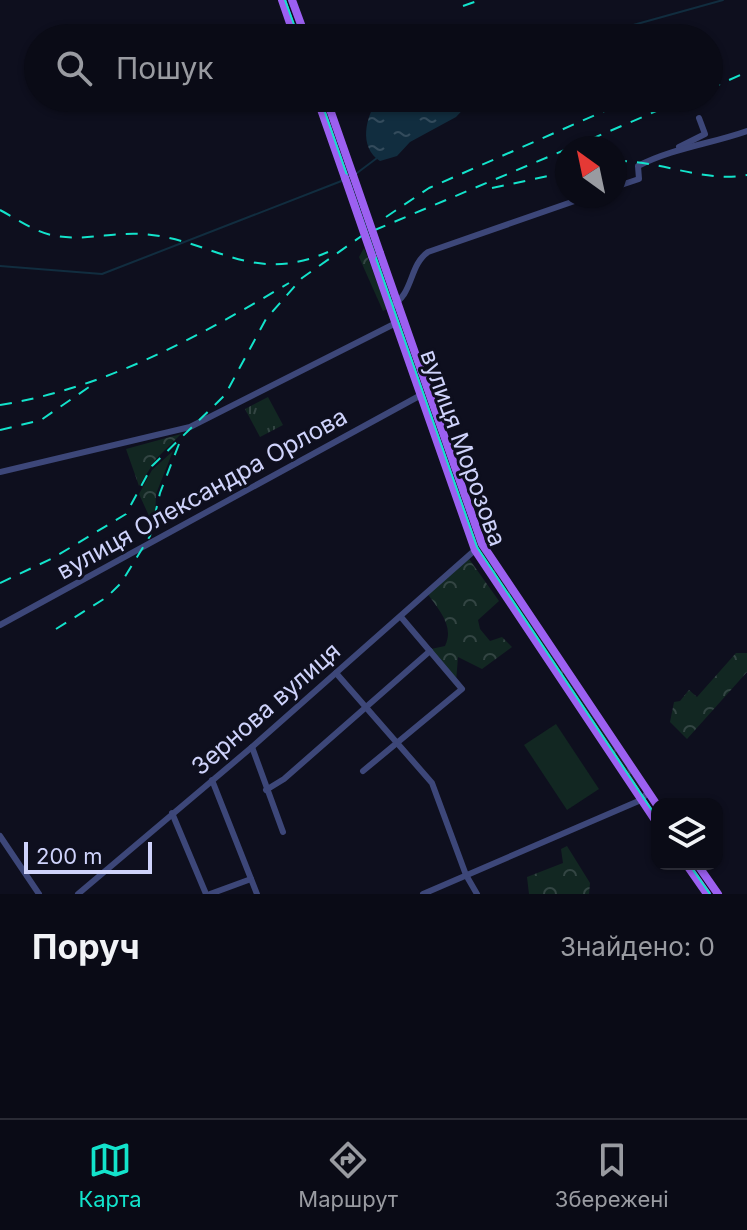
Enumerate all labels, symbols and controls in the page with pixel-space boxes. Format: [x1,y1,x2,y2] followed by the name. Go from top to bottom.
[24,24,723,112] search box
[52,46,96,90] icon: search
[116,50,214,86] text: Пошук
[555,136,627,208] north arrow
[414,346,512,550] street label: вулиця Морозова
[52,402,352,586] street label: вулиця Олександра Орлова
[185,636,346,781] street label: Зернова вулиця
[651,798,723,870] map controls
[651,798,723,870] button: layers
[24,838,152,874] scale bar
[36,843,103,869] text: 200 m
[32,926,140,967] text: Поруч
[560,931,715,962] text: Знайдено: 0
[78,1138,142,1212] tab: Карта
[298,1138,398,1212] tab: Маршрут
[555,1138,669,1212] tab: Збережені

